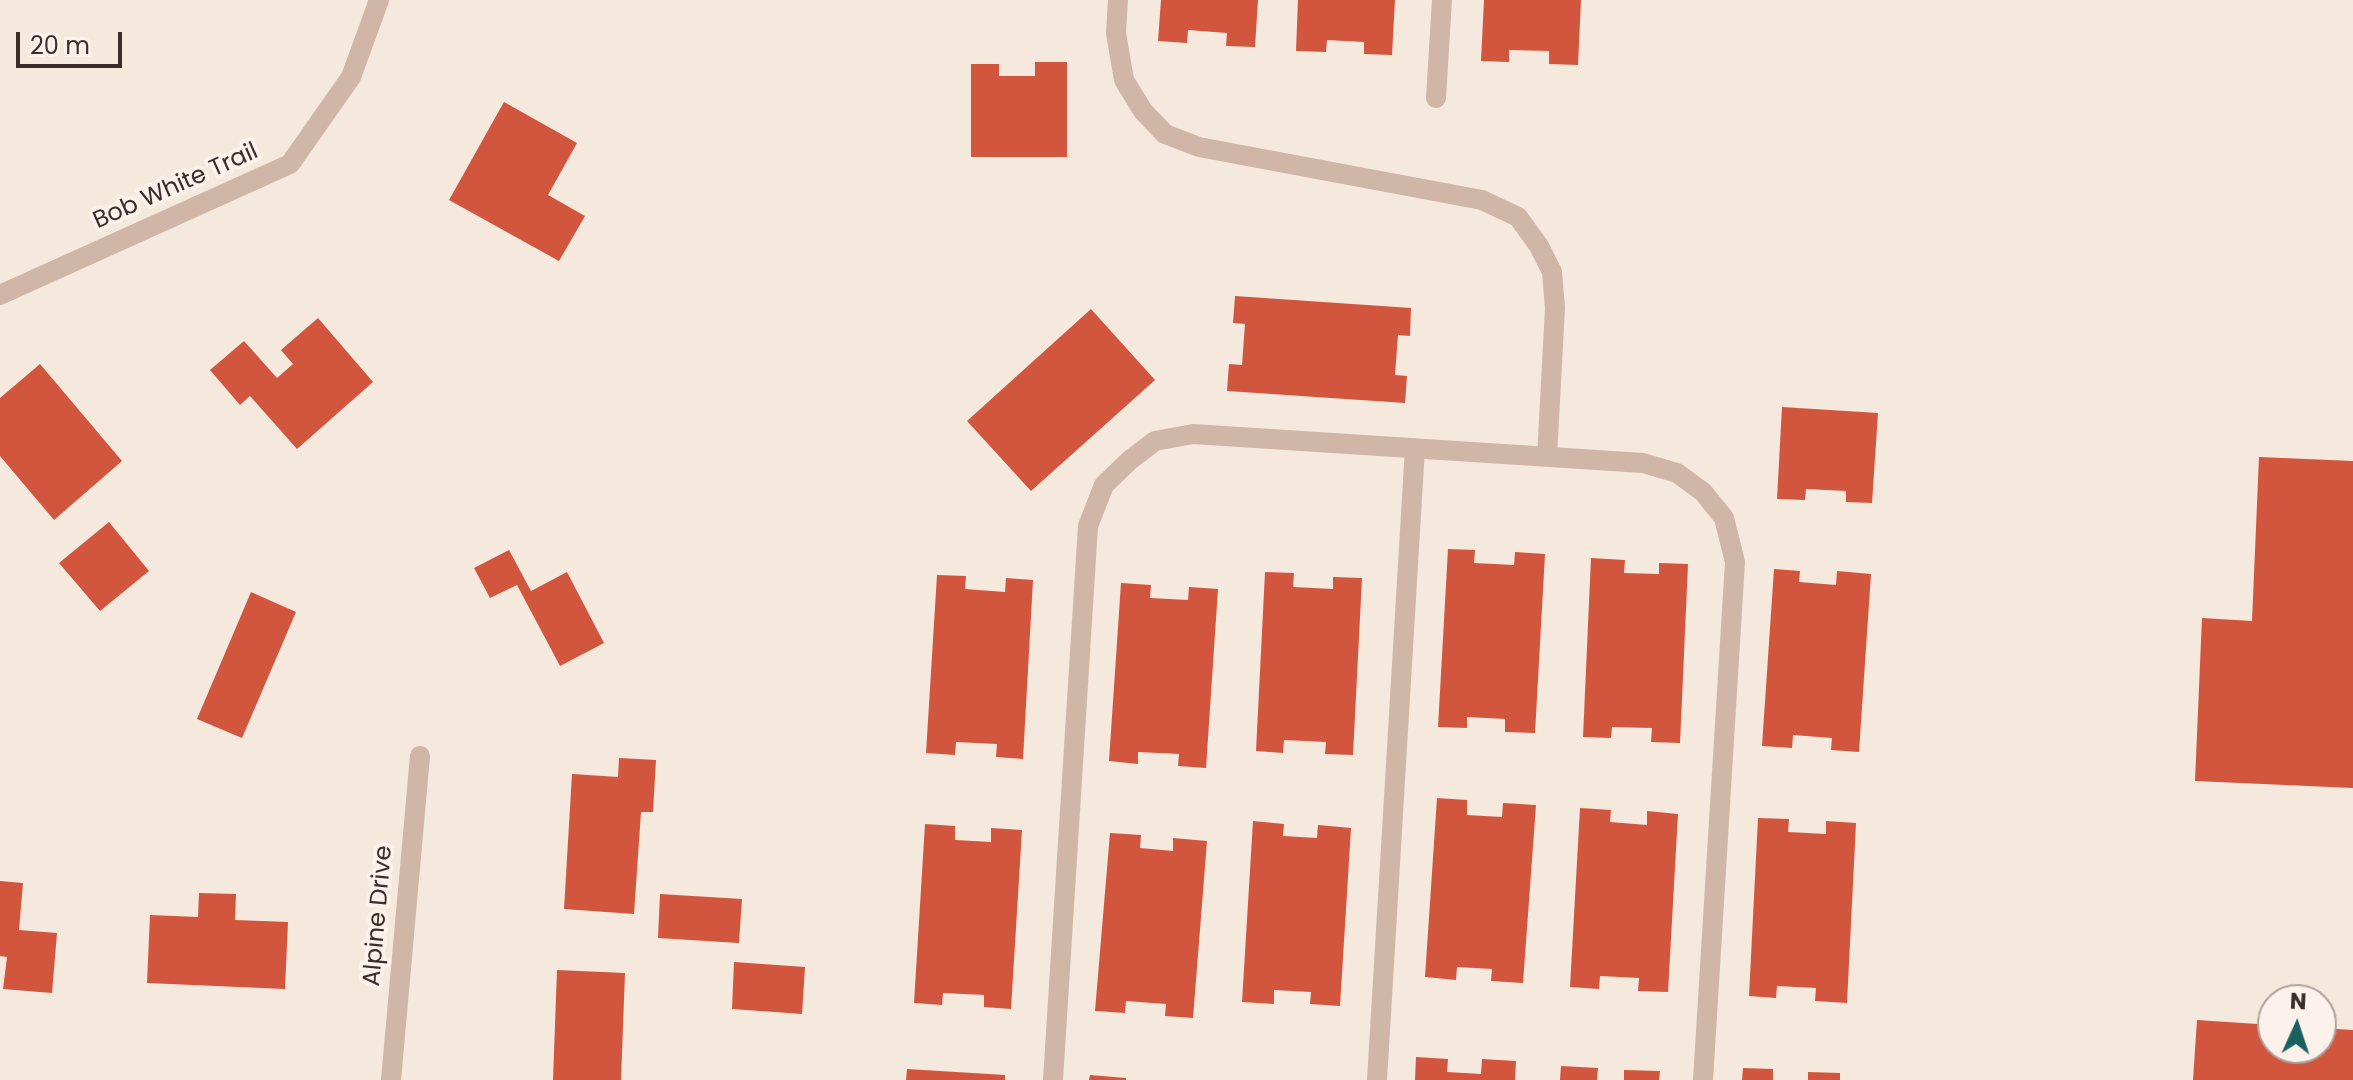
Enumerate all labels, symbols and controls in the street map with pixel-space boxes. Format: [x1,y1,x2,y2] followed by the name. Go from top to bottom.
[20,16,126,66] scale bar
[30,29,90,62] text: 20 m
[89,138,263,236] street label: Bob White Trail
[359,845,399,987] street label: Alpine Drive
[2257,984,2337,1064] north arrow
[2289,986,2307,1017] text: N

